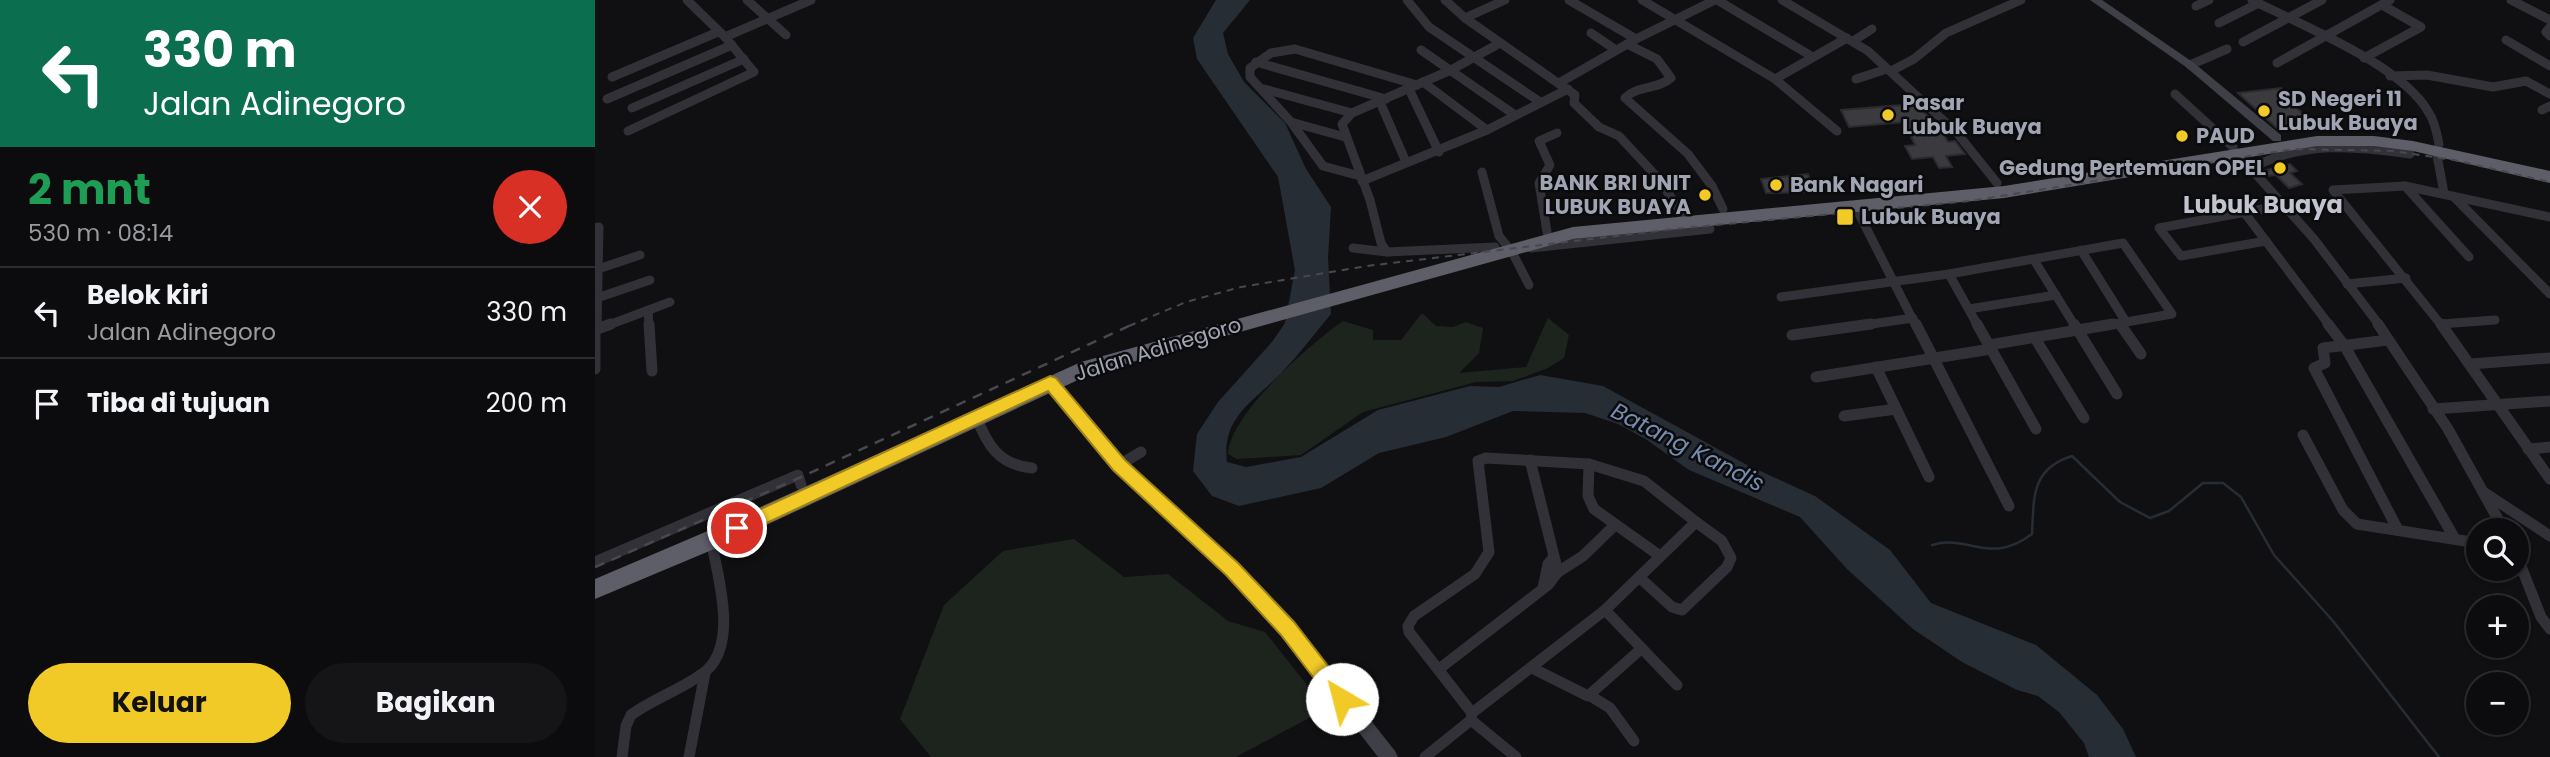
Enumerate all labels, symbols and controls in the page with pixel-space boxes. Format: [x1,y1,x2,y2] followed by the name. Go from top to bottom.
[143,16,297,84] text: 330 m
[28,28,119,119] icon: left
[143,81,406,126] text: Jalan Adinegoro
[2278,84,2418,137] place label: SD Negeri 11 Lubuk Buaya
[1902,88,2042,141] place label: Pasar Lubuk Buaya
[2256,103,2272,119] marker: SD Negeri 11 Lubuk Buaya
[1880,107,1896,123] marker: Pasar Lubuk Buaya
[2196,121,2255,150] place label: PAUD
[2174,128,2190,144] marker: PAUD
[1999,153,2266,182] place label: Gedung Pertemuan OPEL
[28,160,151,219] text: 2 mnt
[2272,160,2288,176] marker: Gedung Pertemuan OPEL
[1539,168,1692,221] place label: BANK BRI UNIT LUBUK BUAYA
[493,170,567,244] button: close
[1790,170,1923,199] place label: Bank Nagari
[1768,177,1784,193] marker: Bank Nagari
[1697,187,1713,203] marker: BANK BRI UNIT LUBUK BUAYA
[2183,188,2343,221] district label: Lubuk Buaya
[1861,202,2001,231] place label: Lubuk Buaya
[1835,207,1855,227] marker: Lubuk Buaya
[28,217,173,249] text: 530 m · 08:14
[87,277,209,313] text: Belok kiri
[28,294,66,332] icon: left
[486,294,567,330] text: 330 m
[1071,309,1245,388] street label: Jalan Adinegoro
[87,316,276,348] text: Jalan Adinegoro
[28,385,66,423] icon: arrive
[87,385,270,421] text: Tiba di tujuan
[486,385,567,421] text: 200 m
[1606,395,1770,499] water label: Batang Kandis
[707,498,767,558] pin
[718,509,756,547] icon: arrive
[2466,518,2529,735] map controls
[2466,518,2529,581] button: search
[2466,595,2529,658] button: +
[1305,662,1379,736] position arrow
[28,663,291,743] button: Keluar
[305,663,567,743] button: Bagikan
[2466,672,2529,735] button: −

